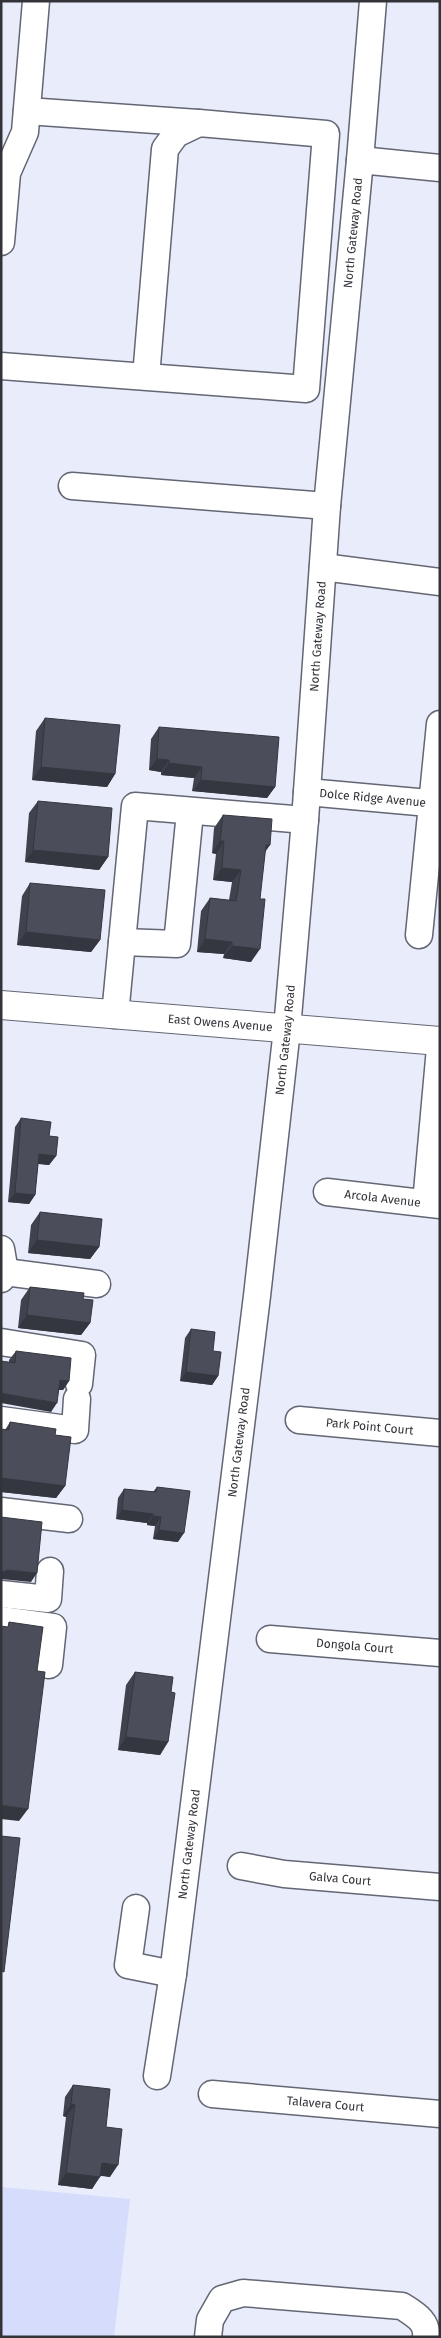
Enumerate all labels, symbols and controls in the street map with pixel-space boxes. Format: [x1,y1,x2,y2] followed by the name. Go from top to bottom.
[341,177,365,289] street label: North Gateway Road
[307,581,329,692] street label: North Gateway Road
[319,786,427,810] street label: Dolce Ridge Avenue
[273,984,298,1096] street label: North Gateway Road
[167,1012,273,1034] street label: East Owens Avenue
[344,1187,422,1210] street label: Arcola Avenue
[225,1386,253,1498] street label: North Gateway Road
[325,1416,415,1438] street label: Park Point Court
[316,1636,395,1656] street label: Dongola Court
[175,1788,203,1900] street label: North Gateway Road
[308,1869,372,1888] street label: Galva Court
[286,2094,366,2114] street label: Talavera Court

